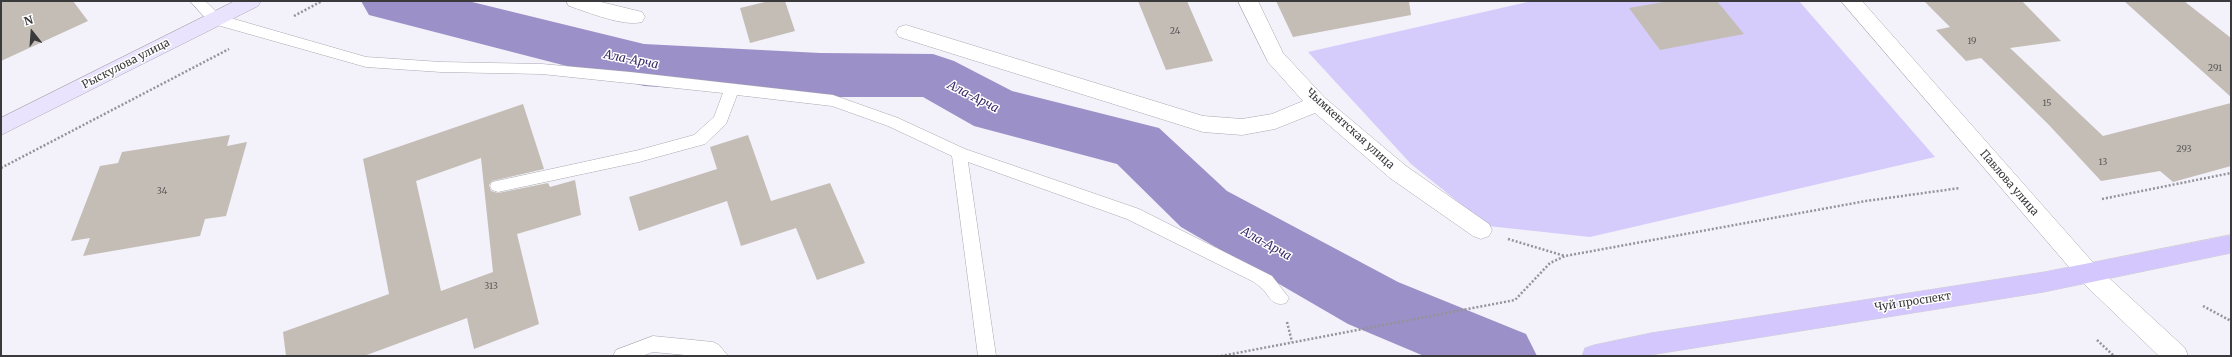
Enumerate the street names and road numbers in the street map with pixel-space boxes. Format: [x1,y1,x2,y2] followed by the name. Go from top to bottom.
[80,36,172,92] street label: Рыскулова улица
[1303,86,1397,172] street label: Чымкентская улица
[1977,147,2041,219] street label: Павлова улица
[1874,289,1952,315] street label: Чуй проспект

